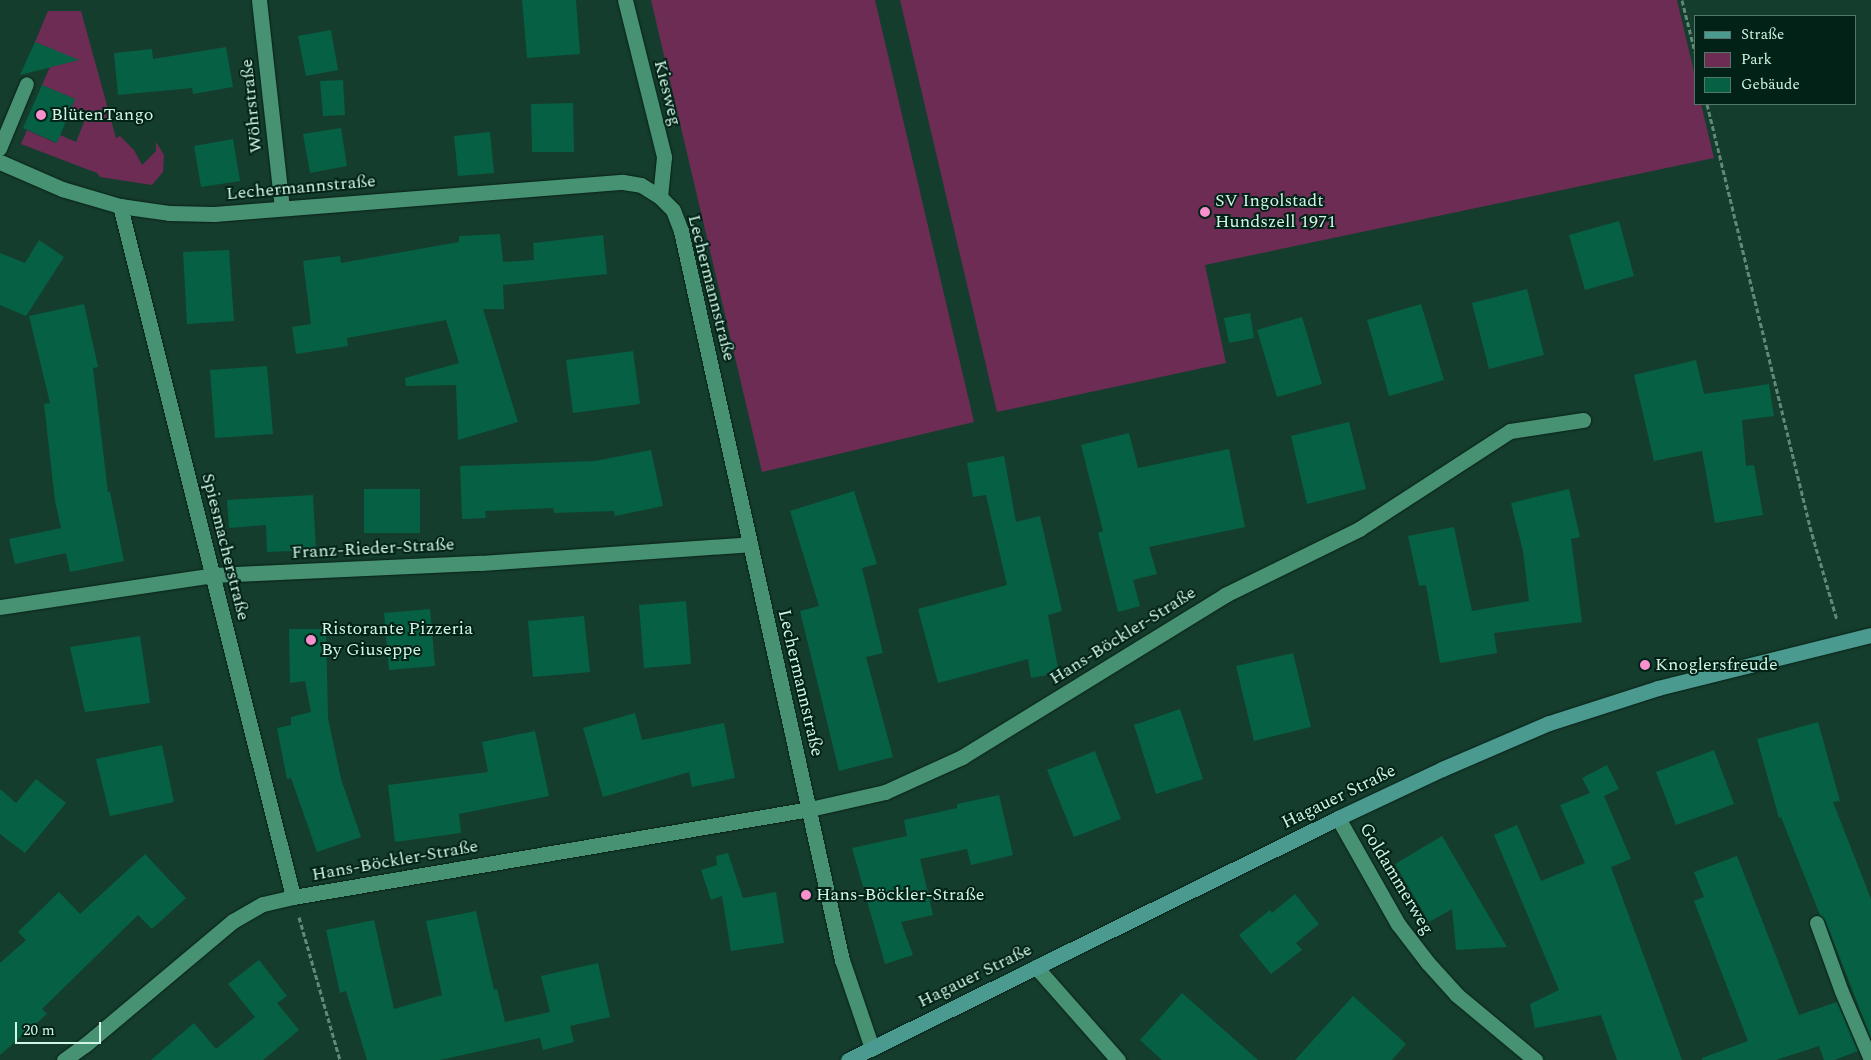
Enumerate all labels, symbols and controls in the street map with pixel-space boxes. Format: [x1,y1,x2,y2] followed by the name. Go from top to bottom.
[1694,15,1856,105] legend
[1741,23,1784,46] text: Straße
[1741,48,1772,71] text: Park
[236,58,268,154] street label: Wöhrstraße
[648,58,686,128] street label: Kiesweg
[1741,73,1800,96] text: Gebäude
[51,104,154,126] place label: BlütenTango
[35,109,47,121] marker: BlütenTango
[225,171,377,205] street label: Lechermannstraße
[1215,191,1336,233] place label: SV Ingolstadt Hundszell 1971
[1199,206,1211,218] marker: SV Ingolstadt Hundszell 1971
[682,213,740,363] street label: Lechermannstraße
[196,471,254,623] street label: Spiesmacherstraße
[291,534,455,564] street label: Franz-Rieder-Straße
[1046,582,1200,690] street label: Hans-Böckler-Straße
[773,607,827,759] street label: Lechermannstraße
[321,619,473,662] place label: Ristorante Pizzeria By Giuseppe
[305,634,317,646] marker: Ristorante Pizzeria By Giuseppe
[1655,654,1778,676] place label: Knoglersfreude
[1639,659,1651,671] marker: Knoglersfreude
[1278,760,1400,834] street label: Hagauer Straße
[1354,819,1438,939] street label: Goldammerweg
[310,836,480,886] street label: Hans-Böckler-Straße
[816,884,984,906] place label: Hans-Böckler-Straße
[800,889,812,901] marker: Hans-Böckler-Straße
[914,939,1036,1013] street label: Hagauer Straße
[18,1012,104,1044] scale bar
[23,1019,55,1042] text: 20 m

